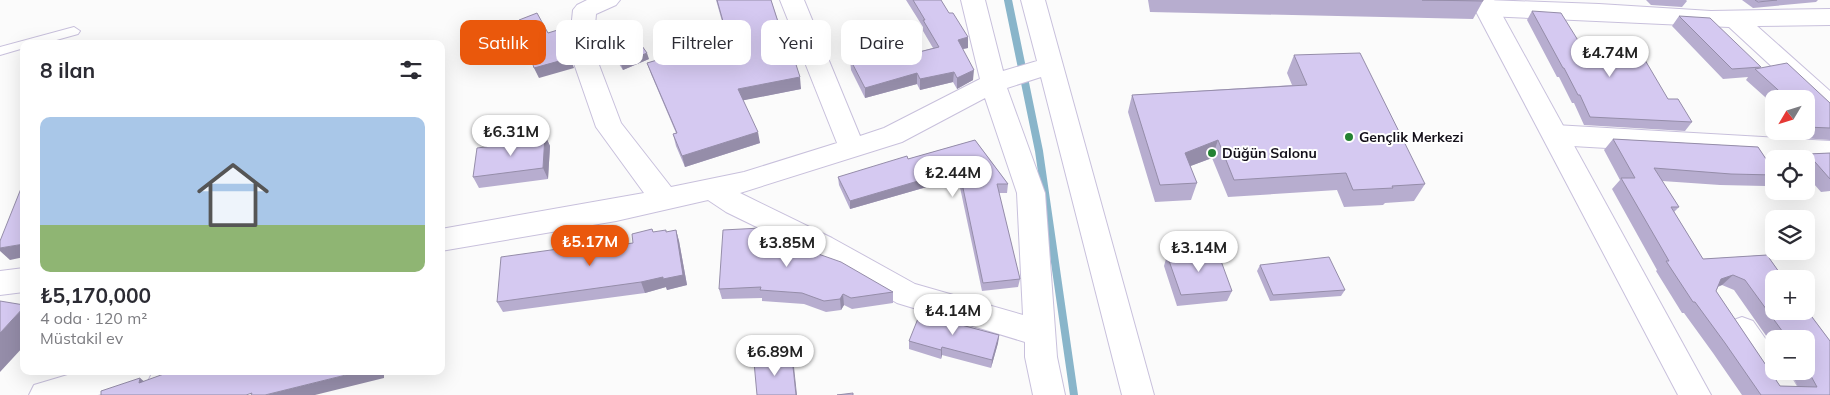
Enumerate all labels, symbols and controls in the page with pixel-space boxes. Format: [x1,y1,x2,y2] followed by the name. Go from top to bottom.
[460,20,546,65] chip: Satılık
[556,20,643,65] chip: Kiralık
[653,20,751,65] chip: Filtreler
[761,20,831,65] chip: Yeni
[841,20,922,65] chip: Daire
[1569,36,1651,78] pin: ₺4.74M
[1582,42,1638,62] text: ₺4.74M
[397,56,425,84] icon: filters
[40,57,95,83] text: 8 ilan
[1765,90,1815,140] north arrow
[1765,90,1815,380] map controls
[470,114,552,157] pin: ₺6.31M
[483,121,539,141] text: ₺6.31M
[1359,128,1463,146] place label: Gençlik Merkezi
[1343,131,1355,143] marker: Gençlik Merkezi
[1222,144,1317,162] place label: Düğün Salonu
[1206,147,1218,159] marker: Düğün Salonu
[188,150,278,240] icon: home
[1765,150,1815,200] button: locate
[912,156,994,198] pin: ₺2.44M
[925,162,981,182] text: ₺2.44M
[1765,210,1815,260] button: layers
[549,224,631,267] pin: ₺5.17M
[746,226,828,268] pin: ₺3.85M
[1158,230,1240,273] pin: ₺3.14M
[562,231,618,251] text: ₺5.17M
[759,232,815,252] text: ₺3.85M
[1171,237,1227,257] text: ₺3.14M
[1765,270,1815,320] button: +
[40,282,151,308] text: ₺5,170,000
[912,294,994,336] pin: ₺4.14M
[925,300,981,320] text: ₺4.14M
[40,308,147,328] text: 4 oda · 120 m²
[40,328,123,348] text: Müstakil ev
[1765,330,1815,380] button: −
[734,334,816,377] pin: ₺6.89M
[747,341,803,361] text: ₺6.89M

